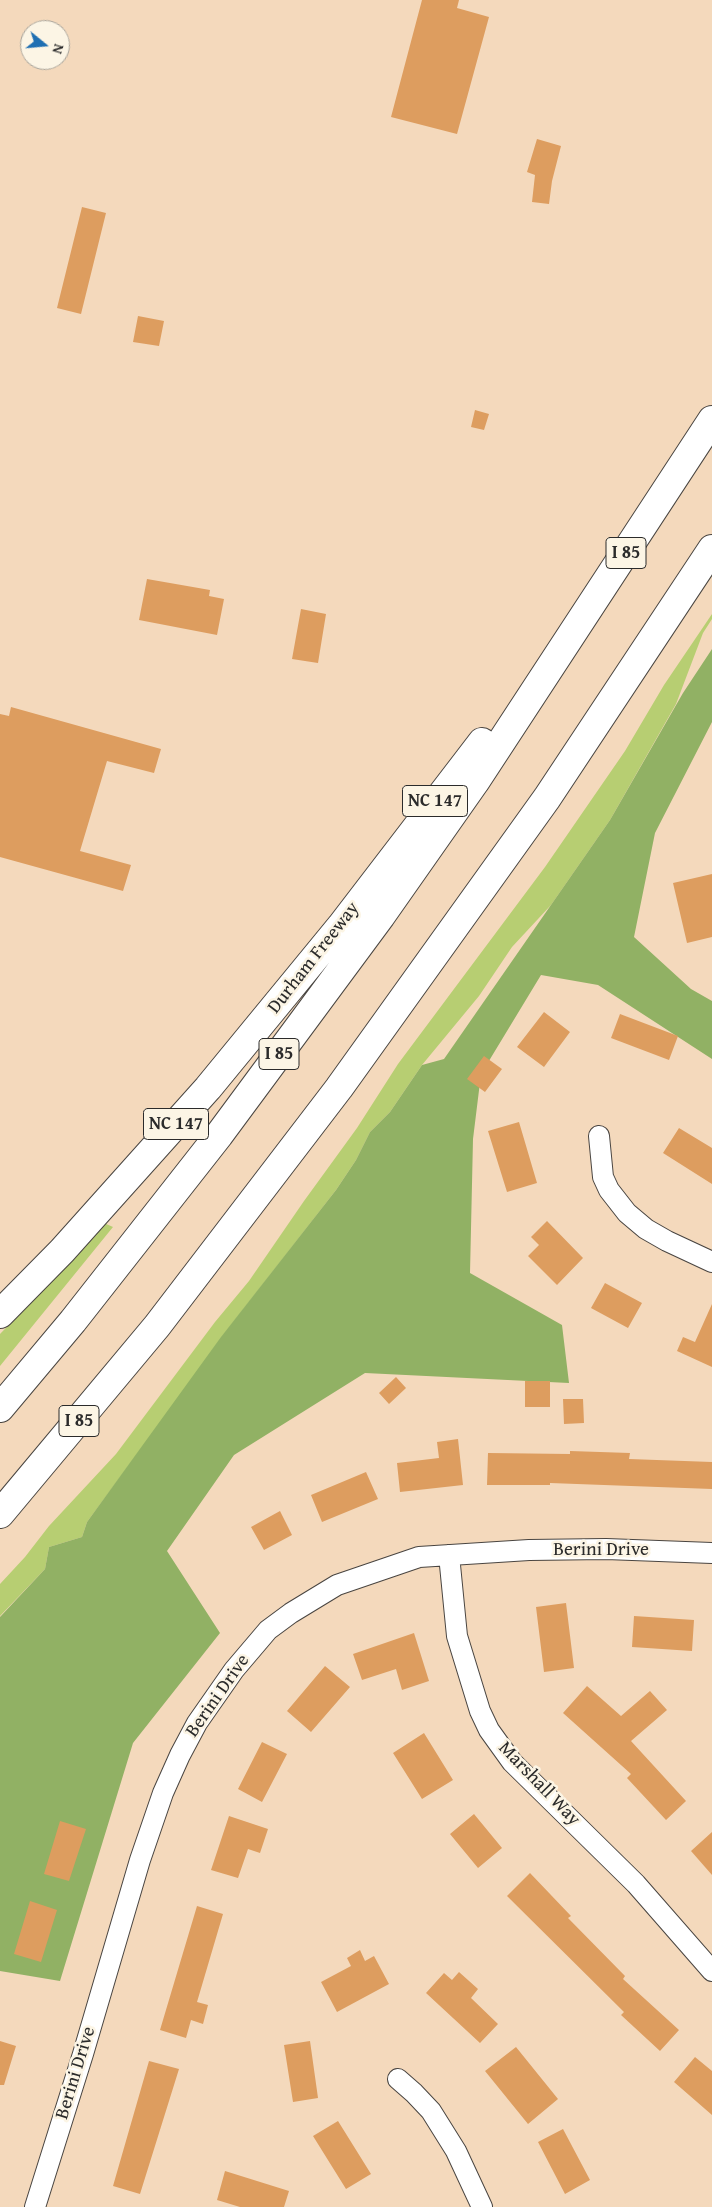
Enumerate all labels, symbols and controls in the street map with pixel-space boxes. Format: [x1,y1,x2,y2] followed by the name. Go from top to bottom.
[20,20,70,70] north arrow
[47,42,69,56] text: N
[606,538,646,568] road number: I 85
[402,786,468,816] road number: NC 147
[263,898,365,1018] street label: Durham Freeway
[259,1038,299,1070] road number: I 85
[144,1108,208,1140] road number: NC 147
[59,1405,99,1436] road number: I 85
[553,1539,649,1561] street label: Berini Drive
[181,1650,255,1742] street label: Berini Drive
[493,1737,585,1831] street label: Marshall Way
[51,2024,101,2122] street label: Berini Drive

